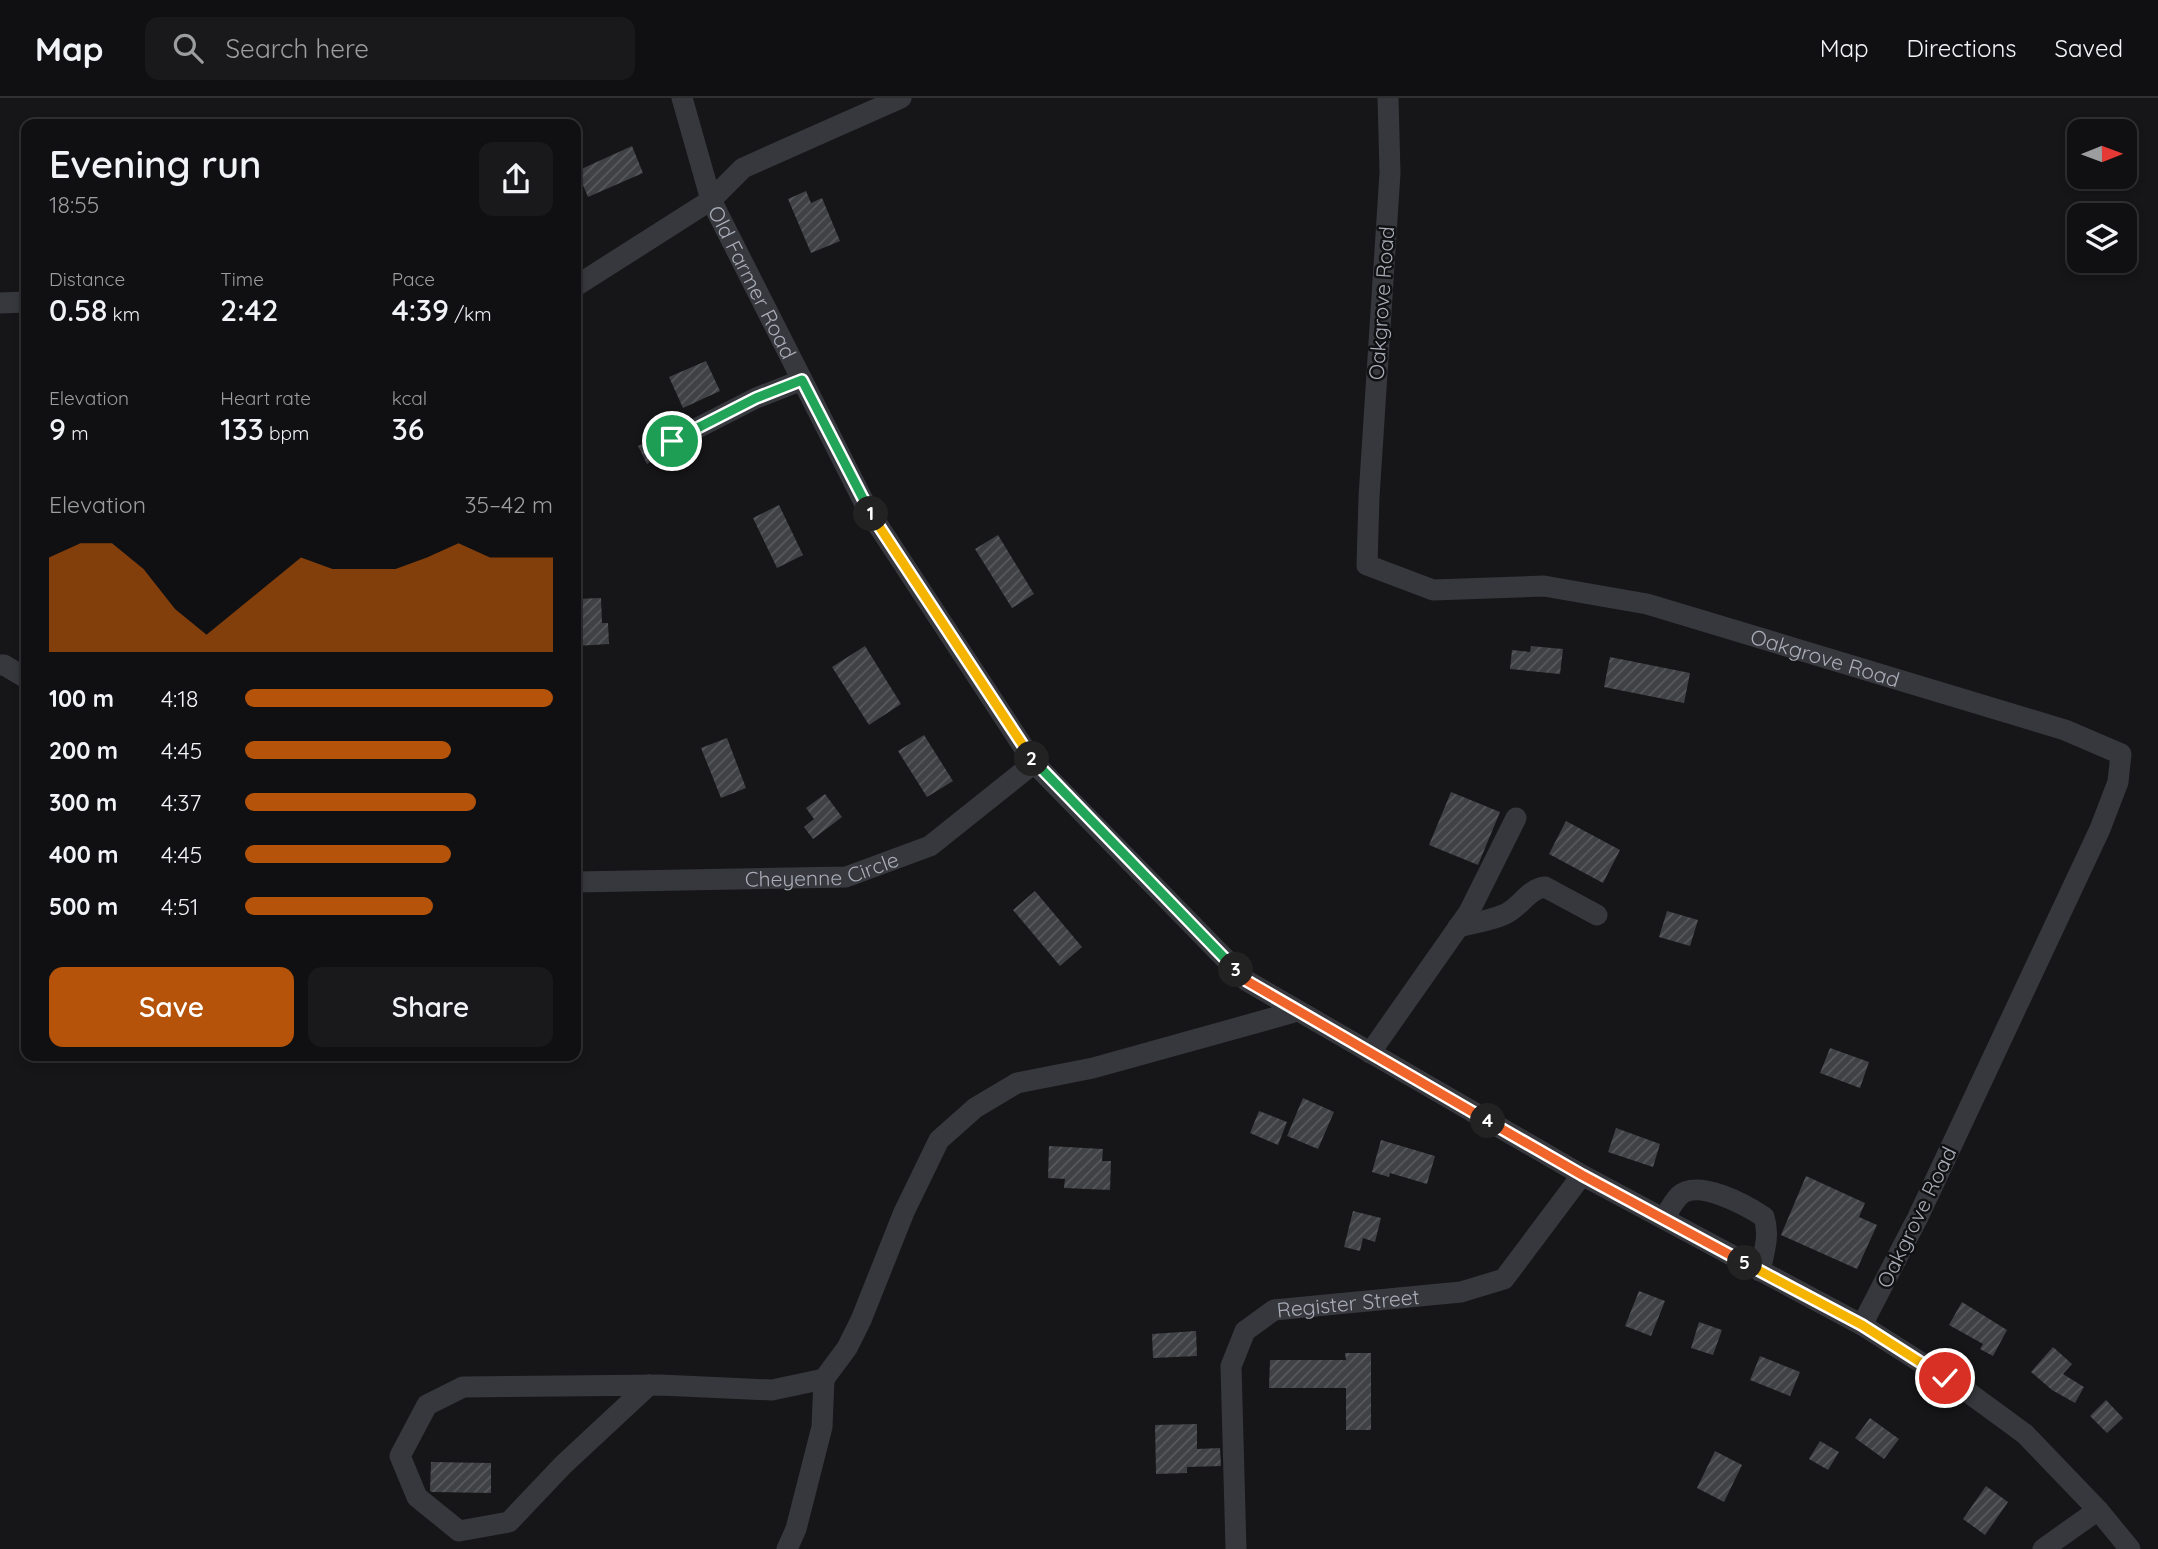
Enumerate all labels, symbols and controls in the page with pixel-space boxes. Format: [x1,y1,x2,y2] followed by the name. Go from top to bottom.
[145,17,635,80] search box
[35,28,103,69] text: Map
[169,29,207,67] icon: search
[225,32,369,65] text: Search here
[1820,33,1869,63] text: Map
[1907,33,2017,63] text: Directions
[2055,33,2123,63] text: Saved
[2067,119,2137,189] north arrow
[2067,119,2137,273] map controls
[49,140,262,188] text: Evening run
[479,142,553,216] button: share
[49,190,99,219] text: 18:55
[703,201,802,363] street label: Old Farmer Road
[2067,203,2137,273] button: layers
[1363,225,1399,381] street label: Oakgrove Road
[49,267,125,291] text: Distance
[220,267,264,291] text: Time
[392,267,435,291] text: Pace
[49,291,107,329] text: 0.58
[220,291,279,329] text: 2:42
[392,291,449,329] text: 4:39
[107,302,140,326] text: km
[449,302,492,326] text: /km
[49,386,129,410] text: Elevation
[220,386,311,410] text: Heart rate
[392,386,427,410] text: kcal
[49,410,66,448] text: 9
[220,410,264,448] text: 133
[392,410,424,448] text: 36
[642,411,702,471] pin
[66,421,88,445] text: m
[264,421,309,445] text: bpm
[653,422,691,460] icon: arrive
[49,490,146,519] text: Elevation
[465,490,553,519] text: 35–42 m
[854,496,888,532] pin: 1
[867,501,874,525] text: 1
[1748,623,1903,692] street label: Oakgrove Road
[49,684,114,713] text: 100 m
[161,684,198,713] text: 4:18
[49,736,118,765] text: 200 m
[161,736,202,765] text: 4:45
[1014,742,1050,776] pin: 2
[1026,746,1037,770] text: 2
[49,788,117,817] text: 300 m
[161,788,201,817] text: 4:37
[49,840,118,869] text: 400 m
[161,840,202,869] text: 4:45
[745,846,902,892] street label: Cheyenne Circle
[49,892,118,921] text: 500 m
[161,892,198,921] text: 4:51
[1218,952,1254,988] pin: 3
[1230,957,1241,981] text: 3
[49,967,294,1047] button: Save
[308,967,553,1047] button: Share
[1470,1104,1506,1138] pin: 4
[1482,1108,1493,1132] text: 4
[1871,1142,1961,1292] street label: Oakgrove Road
[1728,1246,1762,1280] pin: 5
[1739,1250,1750,1274] text: 5
[1275,1283,1421,1323] street label: Register Street
[1915,1348,1975,1408] pin
[1926,1359,1964,1397] icon: check

